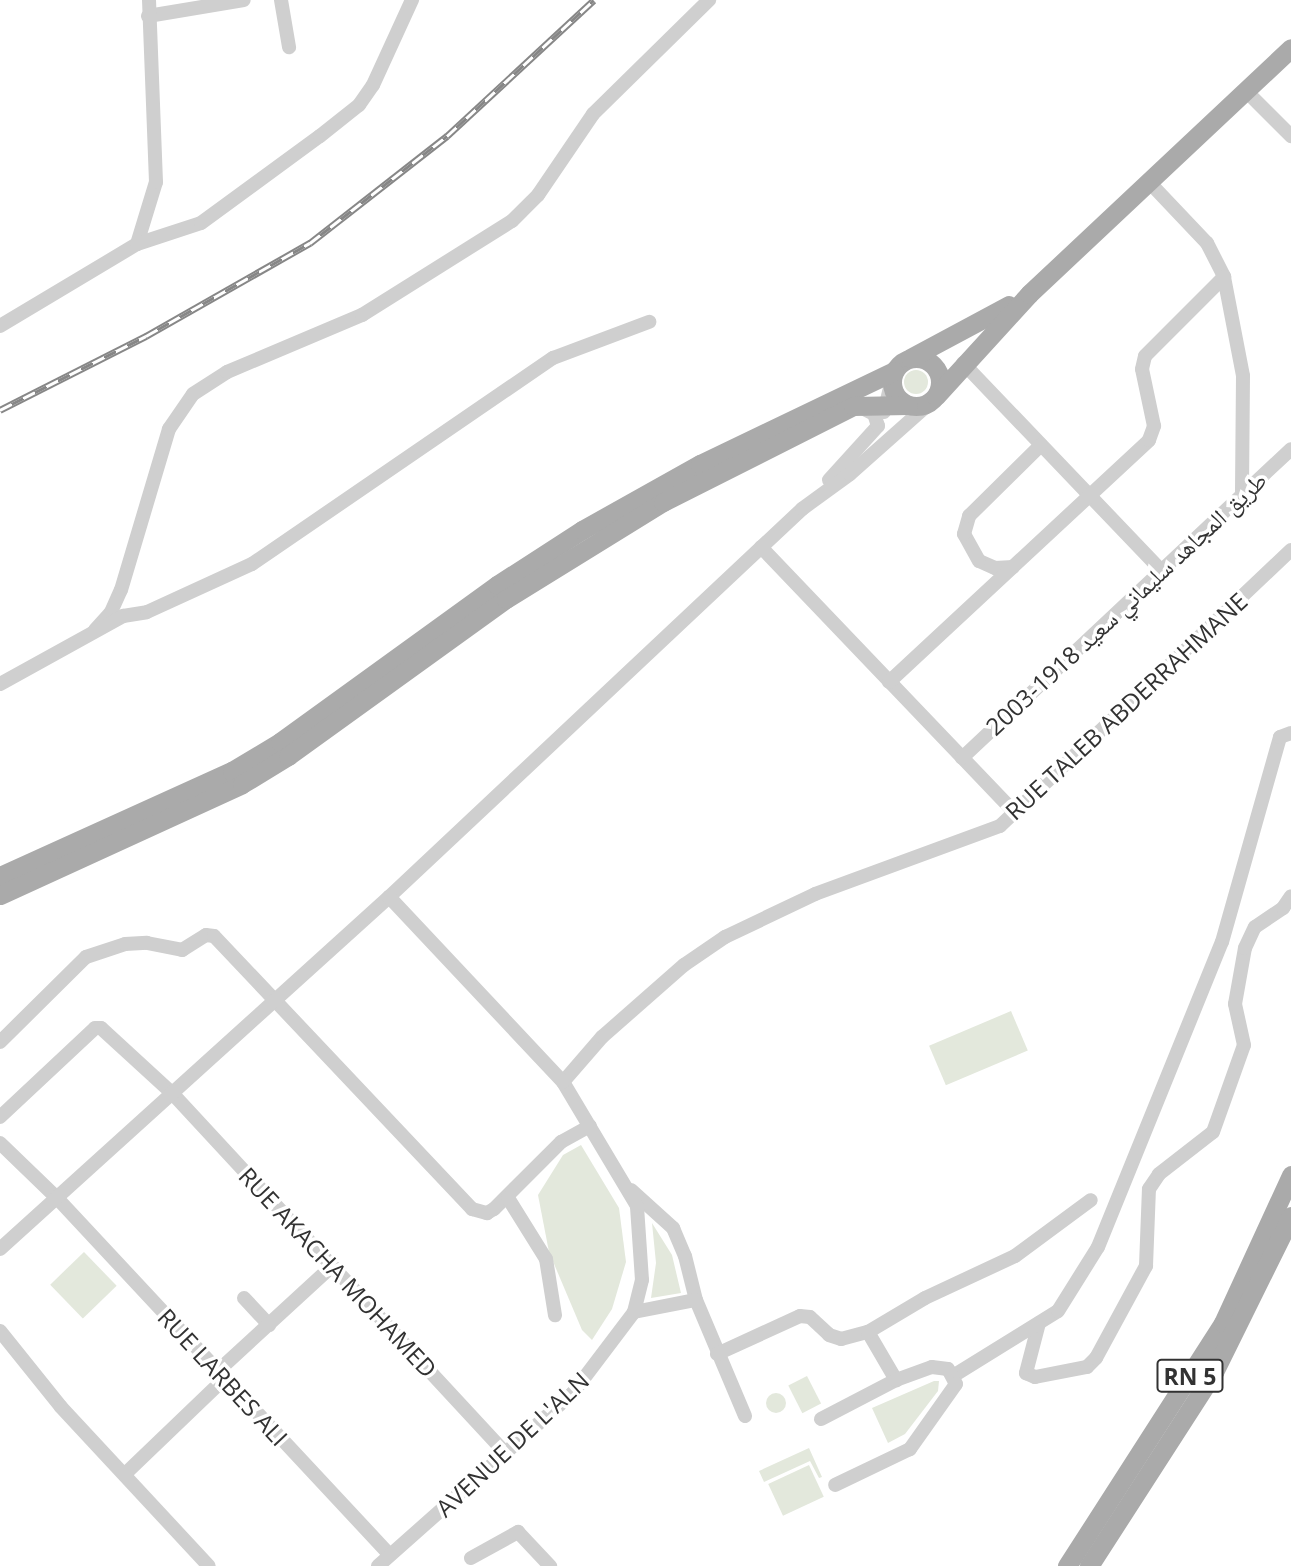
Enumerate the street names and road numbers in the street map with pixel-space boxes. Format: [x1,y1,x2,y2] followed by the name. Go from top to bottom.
[980,465,1272,741] street label: طريق المجاهد سليماني سعيد 1918-2003
[999,586,1253,826] street label: RUE TALEB ABDERRAHMANE
[233,1161,443,1383] street label: RUE AKACHA MOHAMED
[152,1302,294,1452] street label: RUE LARBES ALI
[1155,1357,1225,1396] road number: RN 5
[430,1366,594,1522] street label: AVENUE DE L'ALN

